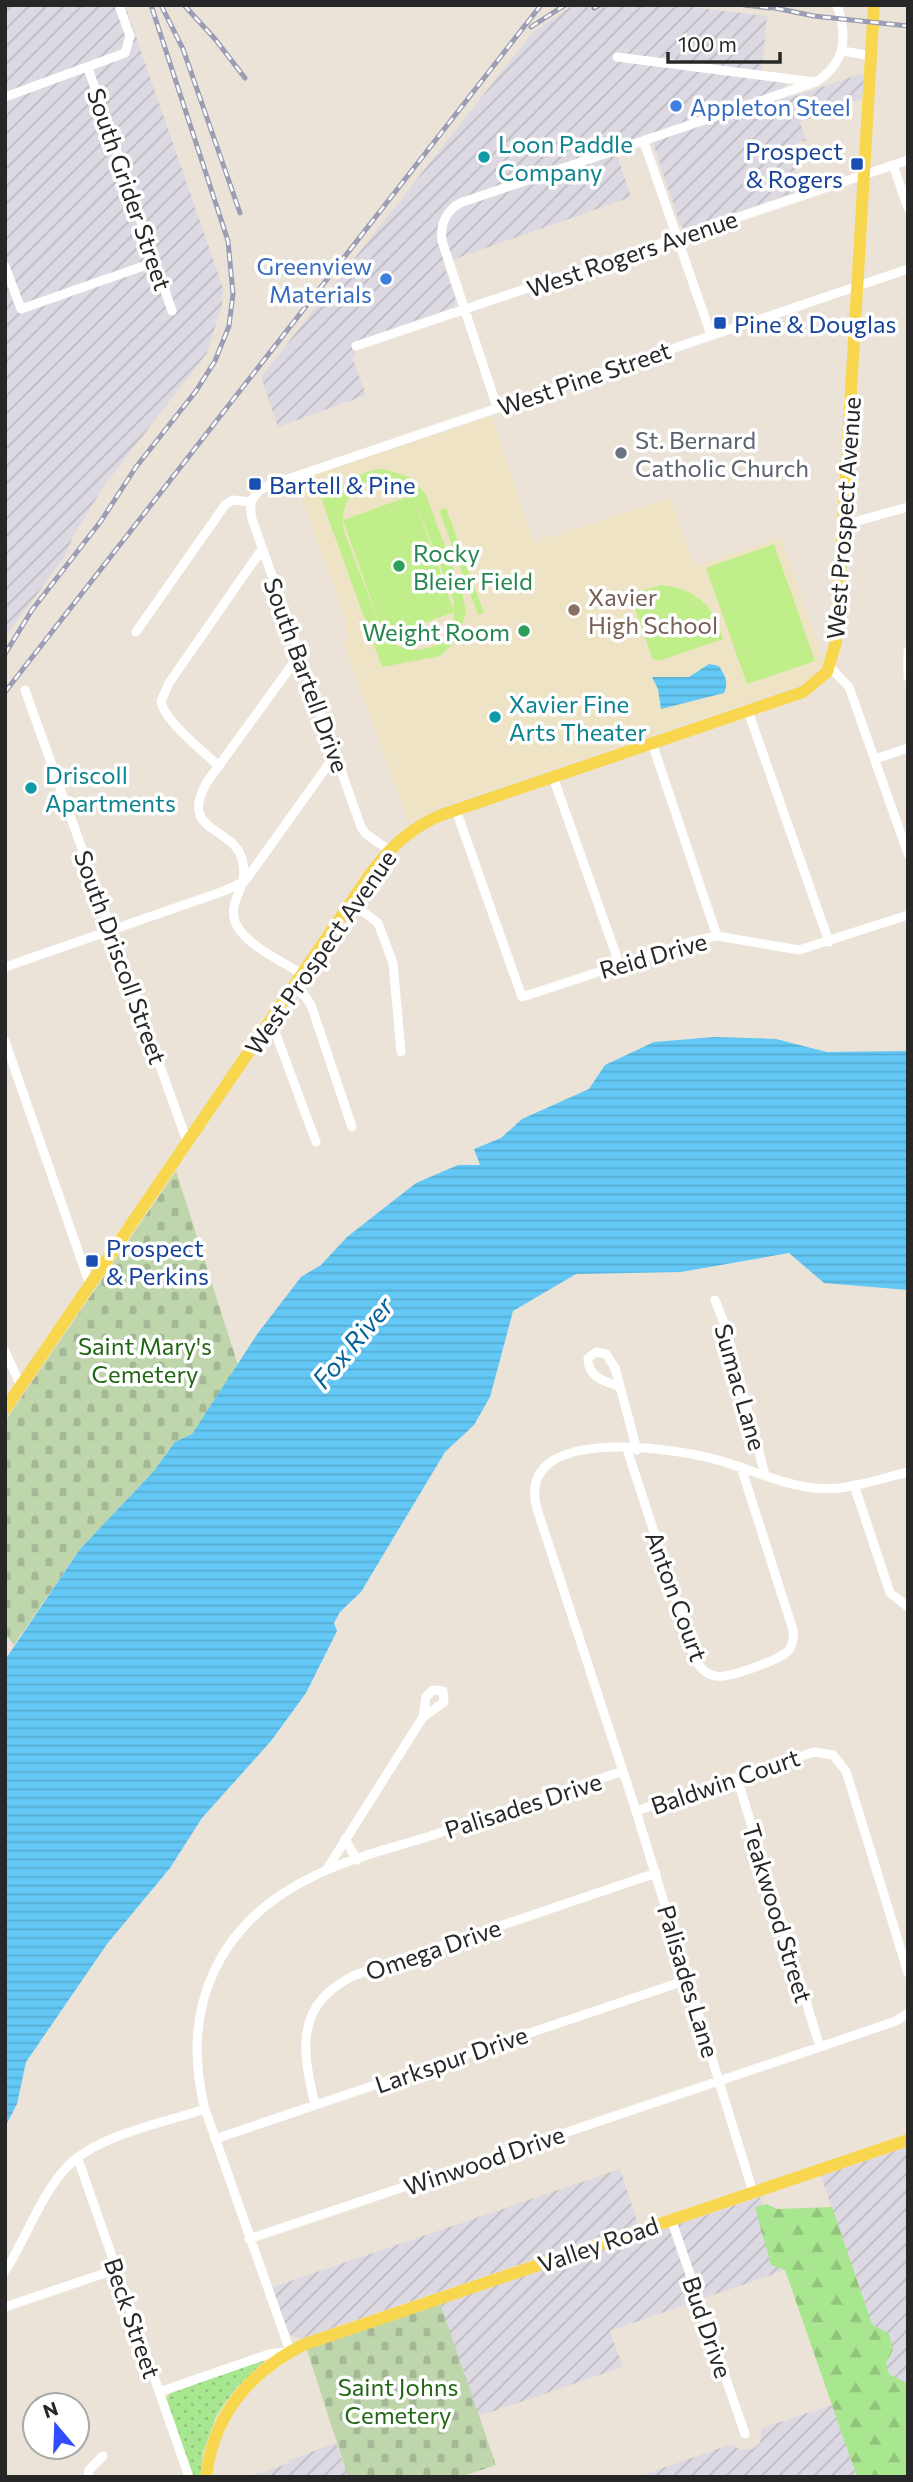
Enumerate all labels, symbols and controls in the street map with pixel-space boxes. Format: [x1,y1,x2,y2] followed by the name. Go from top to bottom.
[668,21,780,65] scale bar
[678,31,737,56] text: 100 m
[82,84,178,294] street label: South Grider Street
[690,92,851,121] place label: Appleton Steel
[668,98,684,114] marker: Appleton Steel
[498,129,633,186] place label: Loon Paddle Company
[745,136,843,193] place label: Prospect & Rogers
[476,149,492,165] marker: Loon Paddle Company
[849,156,865,172] marker: Prospect & Rogers
[523,203,741,303] street label: West Rogers Avenue
[256,251,372,308] place label: Greenview Materials
[378,271,394,287] marker: Greenview Materials
[734,309,896,338] place label: Pine & Douglas
[712,315,728,331] marker: Pine & Douglas
[494,335,674,421] street label: West Pine Street
[820,396,866,640] street label: West Prospect Avenue
[635,425,809,482] place label: St. Bernard Catholic Church
[613,445,629,461] marker: St. Bernard Catholic Church
[269,470,416,499] place label: Bartell & Pine
[247,476,263,492] marker: Bartell & Pine
[413,538,533,595] place label: Rocky Bleier Field
[391,558,407,574] marker: Rocky Bleier Field
[258,574,356,776] street label: South Bartell Drive
[588,582,718,639] place label: Xavier High School
[566,602,582,618] marker: Xavier High School
[362,617,510,646] place label: Weight Room
[516,623,532,639] marker: Weight Room
[509,689,647,746] place label: Xavier Fine Arts Theater
[487,709,503,725] marker: Xavier Fine Arts Theater
[45,760,176,817] place label: Driscoll Apartments
[23,780,39,796] marker: Driscoll Apartments
[238,844,402,1060] street label: West Prospect Avenue
[69,846,173,1068] street label: South Driscoll Street
[596,926,710,984] street label: Reid Drive
[106,1233,209,1290] place label: Prospect & Perkins
[84,1253,100,1269] marker: Prospect & Perkins
[305,1289,400,1394] water label: Fox River
[709,1320,773,1454] street label: Sumac Lane
[78,1331,212,1388] park label: Saint Mary's Cemetery
[640,1527,714,1665] street label: Anton Court
[647,1742,803,1820] street label: Baldwin Court
[441,1766,605,1844] street label: Palisades Drive
[737,1820,819,2006] street label: Teakwood Street
[652,1901,726,2061] street label: Palisades Lane
[362,1912,504,1986] street label: Omega Drive
[371,2019,531,2099] street label: Larkspur Drive
[400,2119,568,2201] street label: Winwood Drive
[534,2210,662,2278] street label: Valley Road
[99,2254,167,2382] street label: Beck Street
[677,2272,739,2382] street label: Bud Drive
[338,2372,458,2429] park label: Saint Johns Cemetery
[21,2391,91,2461] north arrow
[40,2396,61,2423] text: N

